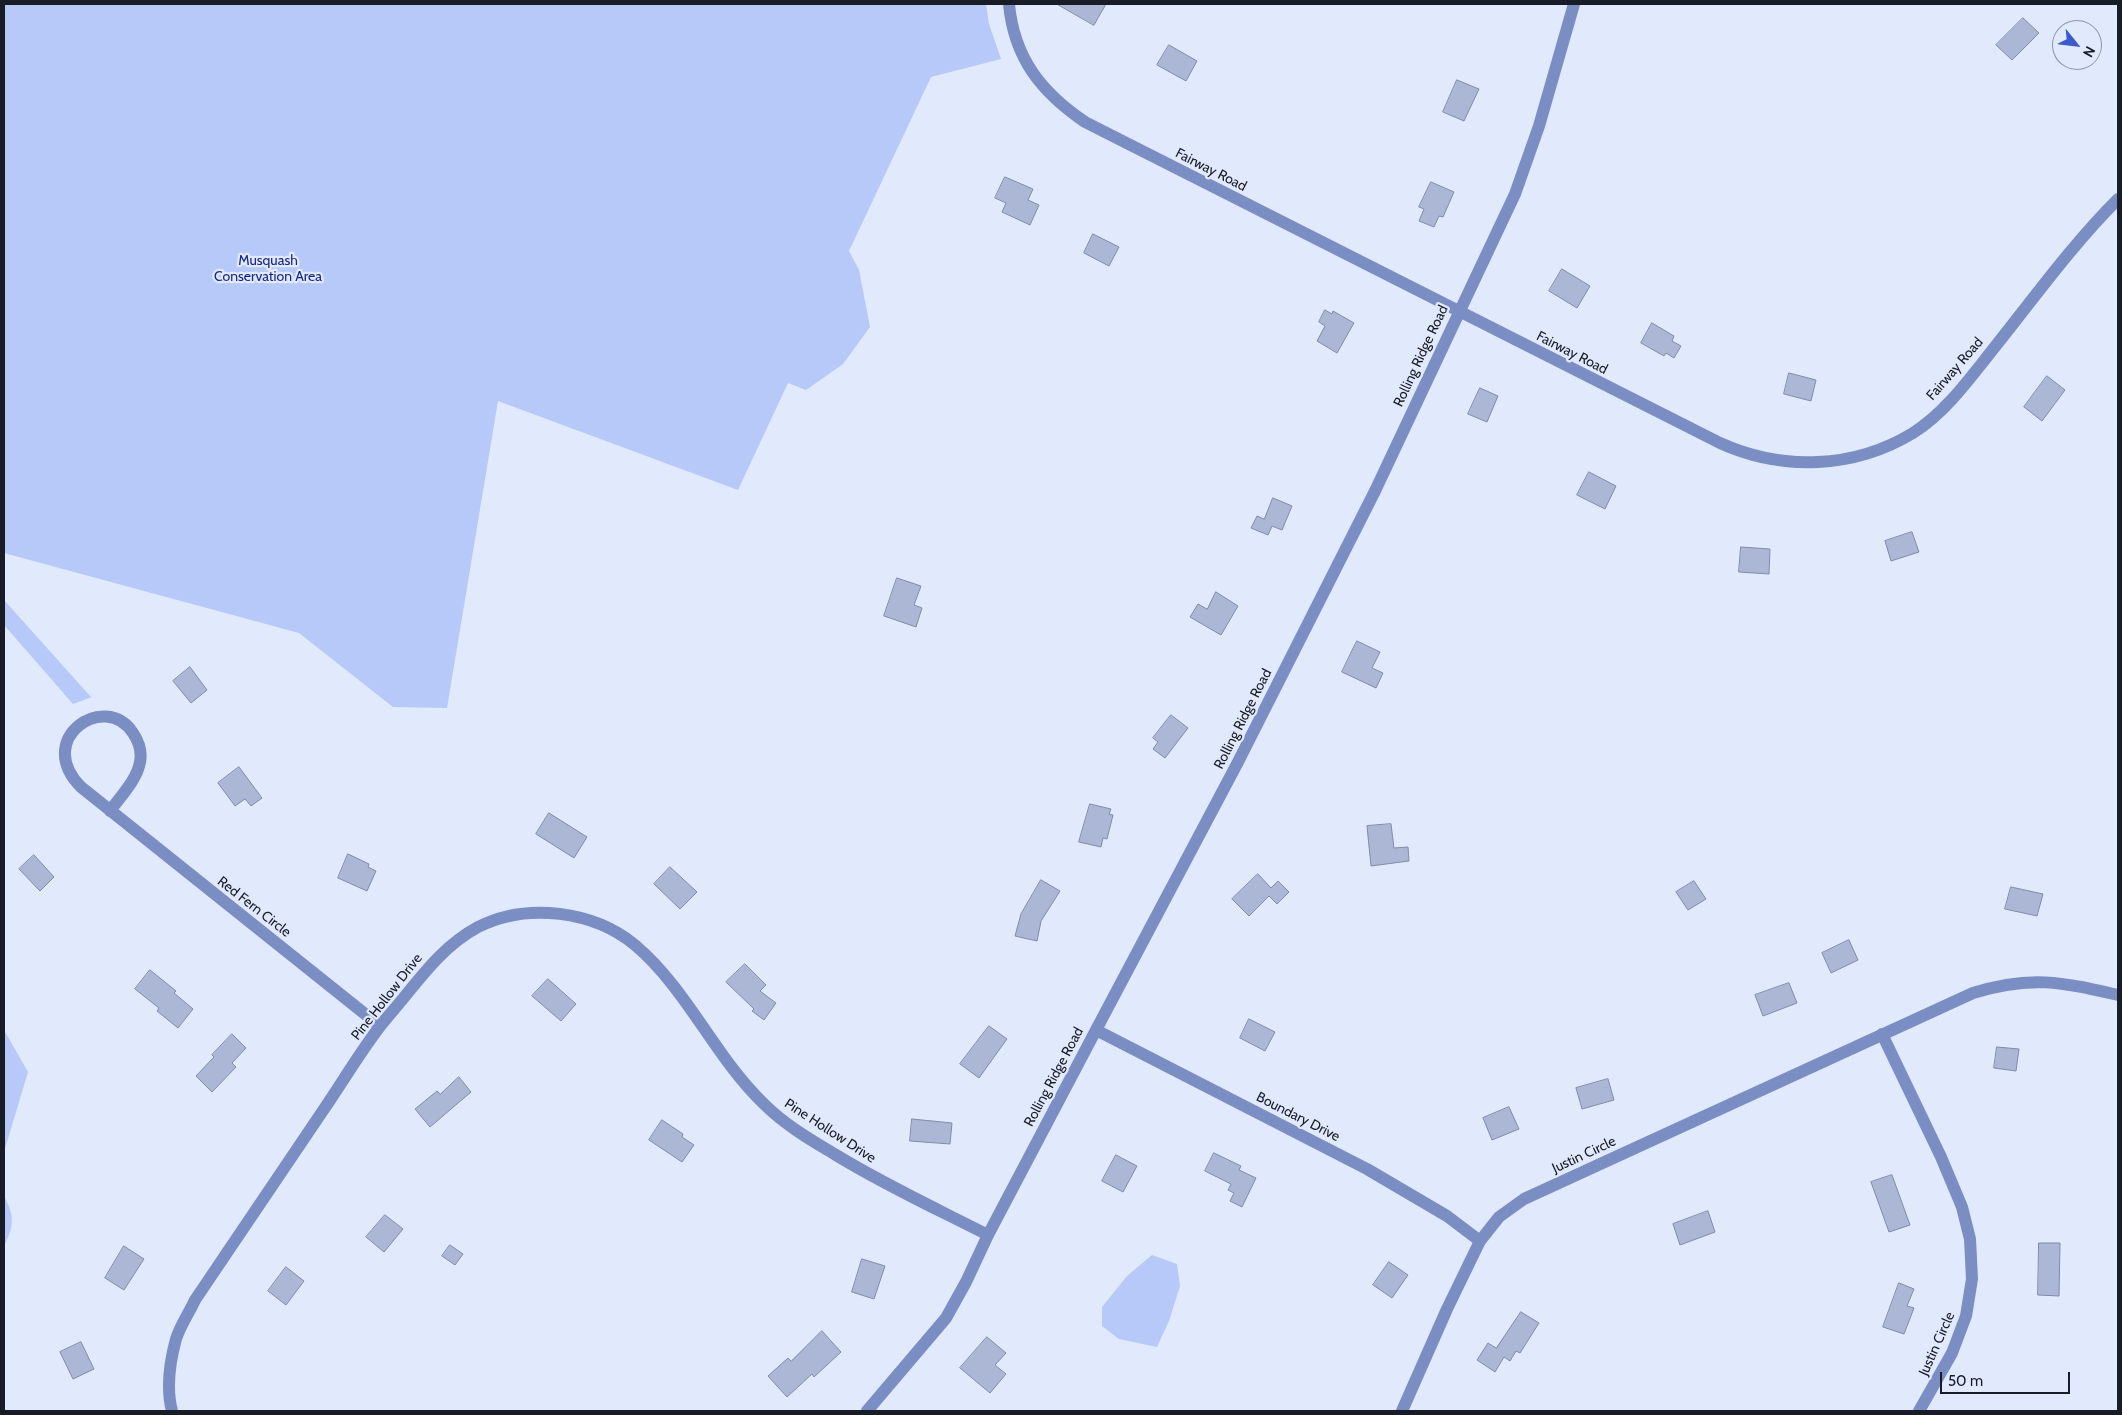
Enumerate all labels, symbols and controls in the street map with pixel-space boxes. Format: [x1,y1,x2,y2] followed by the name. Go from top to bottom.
[2052,20,2102,70] north arrow
[2079,43,2100,60] text: N
[1173,145,1249,195] street label: Fairway Road
[214,253,322,286] park label: Musquash Conservation Area
[1390,303,1452,409] street label: Rolling Ridge Road
[1534,328,1610,378] street label: Fairway Road
[1923,334,1987,404] street label: Fairway Road
[1211,666,1275,772] street label: Rolling Ridge Road
[214,873,294,941] street label: Red Fern Circle
[348,950,426,1044] street label: Pine Hollow Drive
[1021,1024,1087,1130] street label: Rolling Ridge Road
[1253,1089,1343,1145] street label: Boundary Drive
[781,1095,879,1167] street label: Pine Hollow Drive
[1550,1133,1618,1177] street label: Justin Circle
[1915,1309,1959,1379] street label: Justin Circle
[1942,1362,2072,1394] scale bar
[1948,1372,1983,1390] text: 50 m

